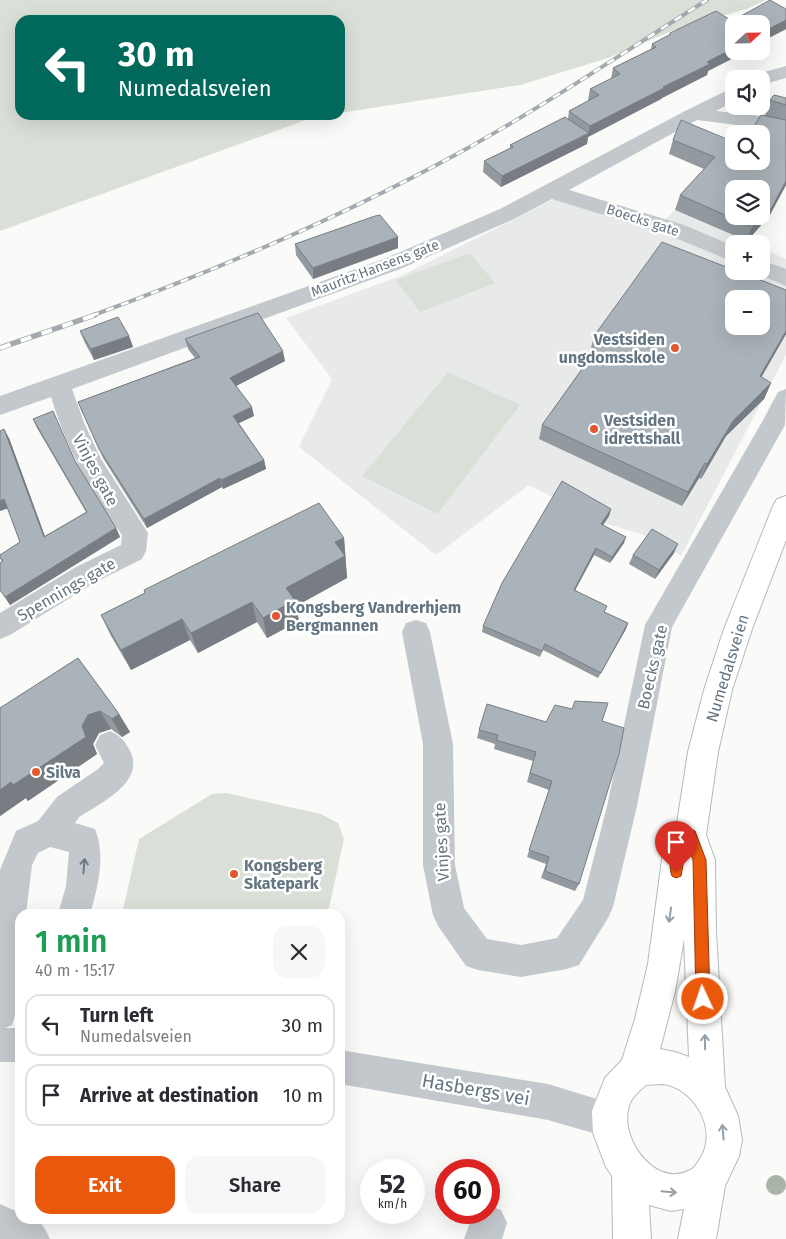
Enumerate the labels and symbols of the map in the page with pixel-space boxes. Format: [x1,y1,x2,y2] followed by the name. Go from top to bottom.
[725,15,770,60] north arrow
[604,201,681,240] street label: Boecks gate
[309,236,442,301] street label: Mauritz Hansens gate
[559,330,665,367] place label: Vestsiden ungdomsskole
[669,342,681,354] marker: Vestsiden ungdomsskole
[603,411,681,448] place label: Vestsiden idrettshall
[588,423,600,435] marker: Vestsiden idrettshall
[69,431,122,509] street label: Vinjes gate
[14,554,119,625] street label: Spennings gate
[286,598,461,635] place label: Kongsberg Vandrerhjem Bergmannen
[270,610,282,622] marker: Kongsberg Vandrerhjem Bergmannen
[702,612,753,724] street label: Numedalsveien
[634,623,671,711] street label: Boecks gate
[46,763,81,782] place label: Silva
[30,766,42,778] marker: Silva
[430,802,453,882] street label: Vinjes gate
[655,821,697,872] pin
[244,856,322,893] place label: Kongsberg Skatepark
[79,859,89,875] one-way arrow
[228,868,240,880] marker: Kongsberg Skatepark
[665,907,675,923] one-way arrow
[676,972,728,1024] position arrow
[700,1035,709,1051] one-way arrow
[420,1069,532,1110] street label: Hasbergs vei
[718,1125,728,1141] one-way arrow
[435,1159,500,1224] speed limit sign: 60
[661,1187,677,1197] one-way arrow

